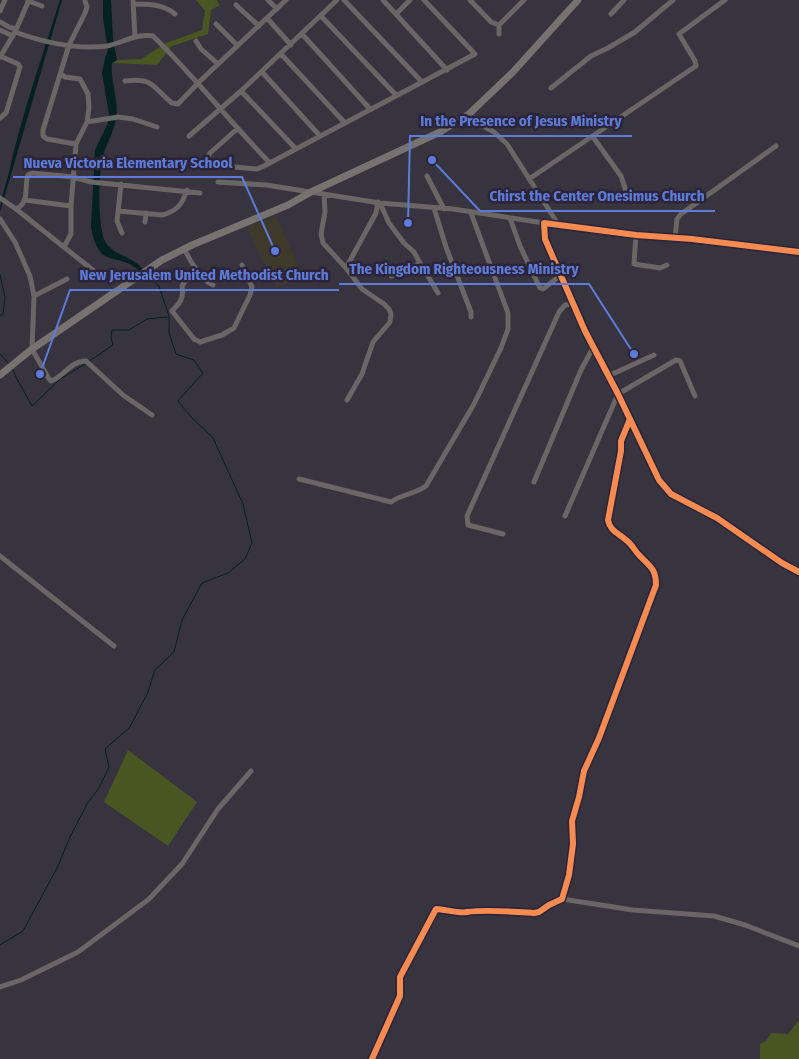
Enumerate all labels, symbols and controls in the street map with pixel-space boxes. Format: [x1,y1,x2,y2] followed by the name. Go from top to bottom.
[410,106,632,136] callout: In the Presence of Jesus Ministry
[420,112,623,130] text: In the Presence of Jesus Ministry
[13,147,242,177] callout: Nueva Victoria Elementary School
[23,154,233,172] text: Nueva Victoria Elementary School
[480,181,715,211] callout: Chirst the Center Onesimus Church
[490,187,705,205] text: Chirst the Center Onesimus Church
[339,254,589,284] callout: The Kingdom Righteousness Ministry
[70,260,339,290] callout: New Jerusalem United Methodist Church
[349,260,580,278] text: The Kingdom Righteousness Ministry
[79,266,329,284] text: New Jerusalem United Methodist Church

